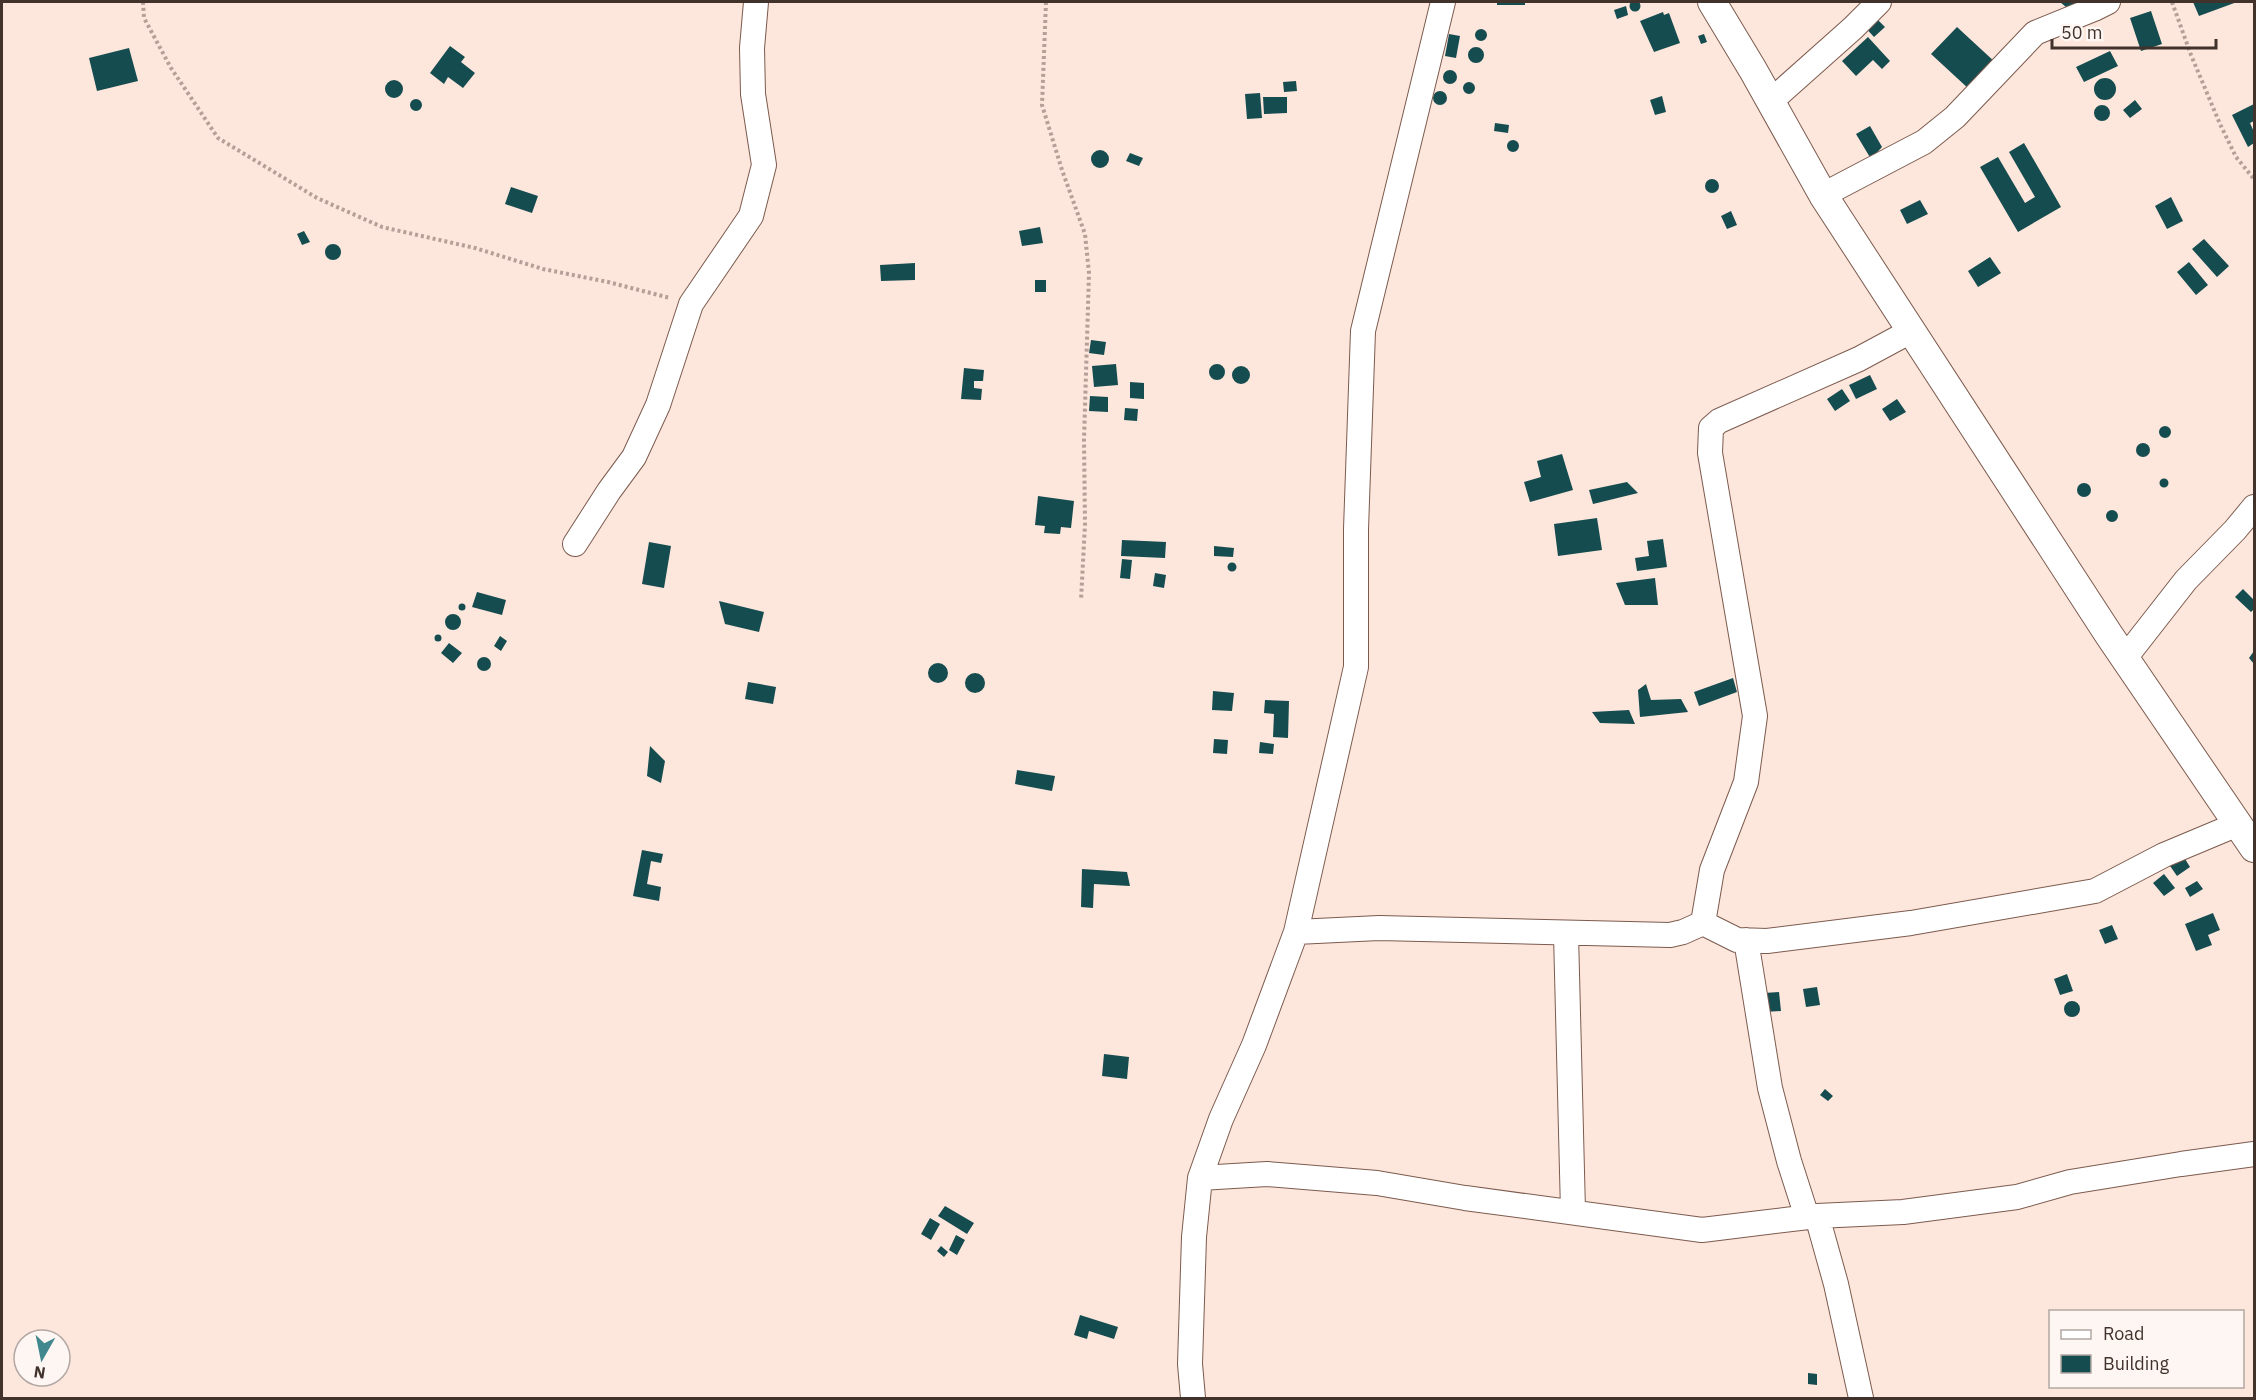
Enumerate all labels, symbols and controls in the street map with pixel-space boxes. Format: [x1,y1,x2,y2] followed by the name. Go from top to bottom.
[2052,12,2216,50] scale bar
[2061,21,2103,44] text: 50 m
[2049,1310,2244,1388] legend
[2103,1322,2144,1345] text: Road
[12,1328,72,1388] north arrow
[2103,1352,2170,1375] text: Building
[32,1362,47,1384] text: N

